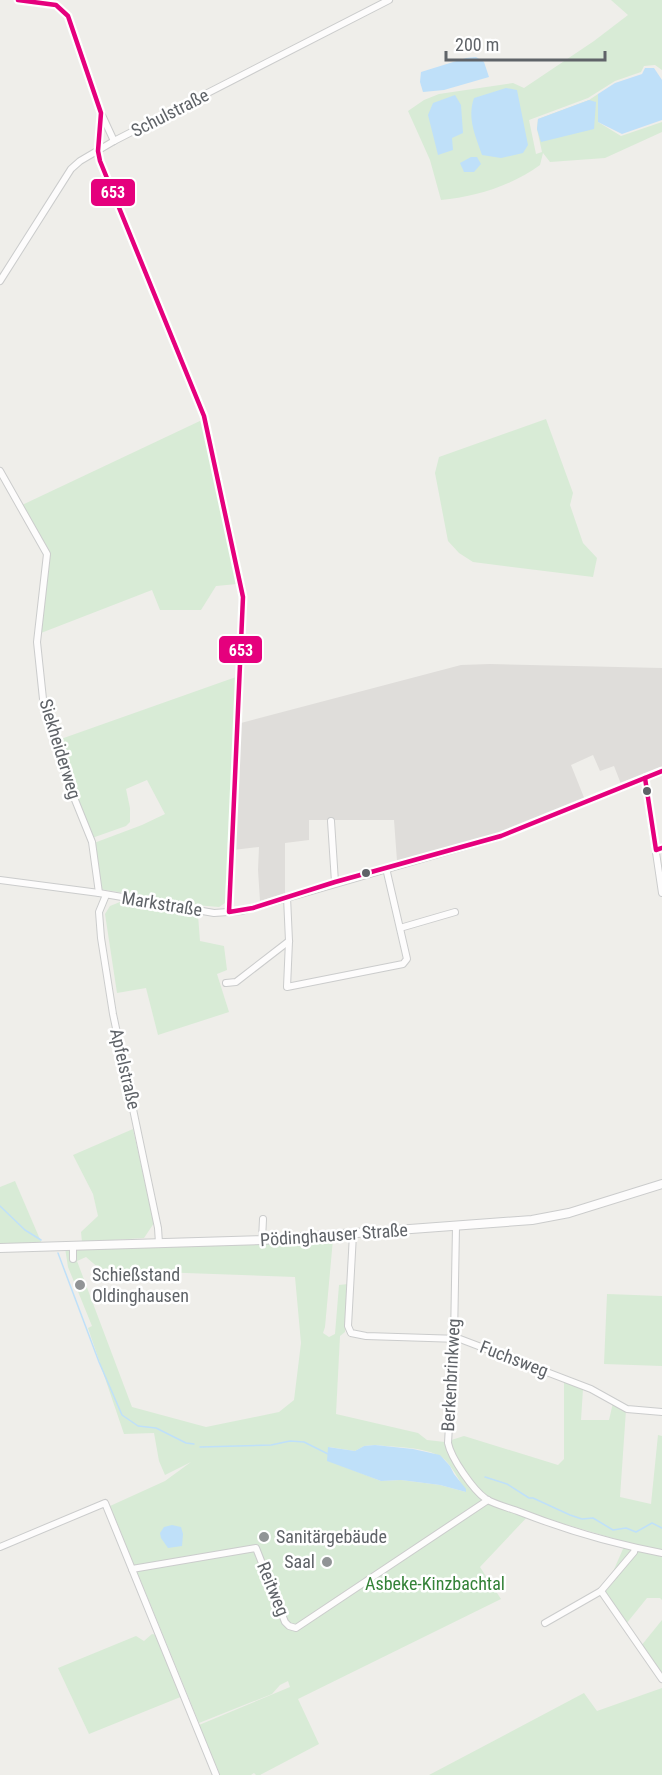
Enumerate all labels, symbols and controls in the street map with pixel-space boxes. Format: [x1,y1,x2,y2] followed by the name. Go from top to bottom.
[446,24,605,62] scale bar
[455,34,499,55] text: 200 m
[127,84,212,141] street label: Schulstraße
[90,178,136,207] line badge: 653
[101,183,125,202] text: 653
[218,635,263,664] line badge: 653
[229,641,253,660] text: 653
[35,696,86,801] street label: Siekheiderweg
[641,785,653,797] unlabelled marker
[360,867,372,879] unlabelled marker
[120,887,204,920] street label: Markstraße
[106,1026,145,1111] street label: Apfelstraße
[259,1219,409,1250] street label: Pödinghauser Straße
[92,1264,189,1306] place label: Schießstand Oldinghausen
[73,1278,87,1292] marker: Schießstand Oldinghausen
[437,1318,464,1432] street label: Berkenbrinkweg
[477,1336,551,1381] street label: Fuchsweg
[276,1526,387,1547] place label: Sanitärgebäude
[257,1530,271,1544] marker: Sanitärgebäude
[284,1551,315,1572] place label: Saal
[320,1555,334,1569] marker: Saal
[253,1559,294,1619] street label: Reitweg
[365,1573,505,1594] park label: Asbeke-Kinzbachtal

